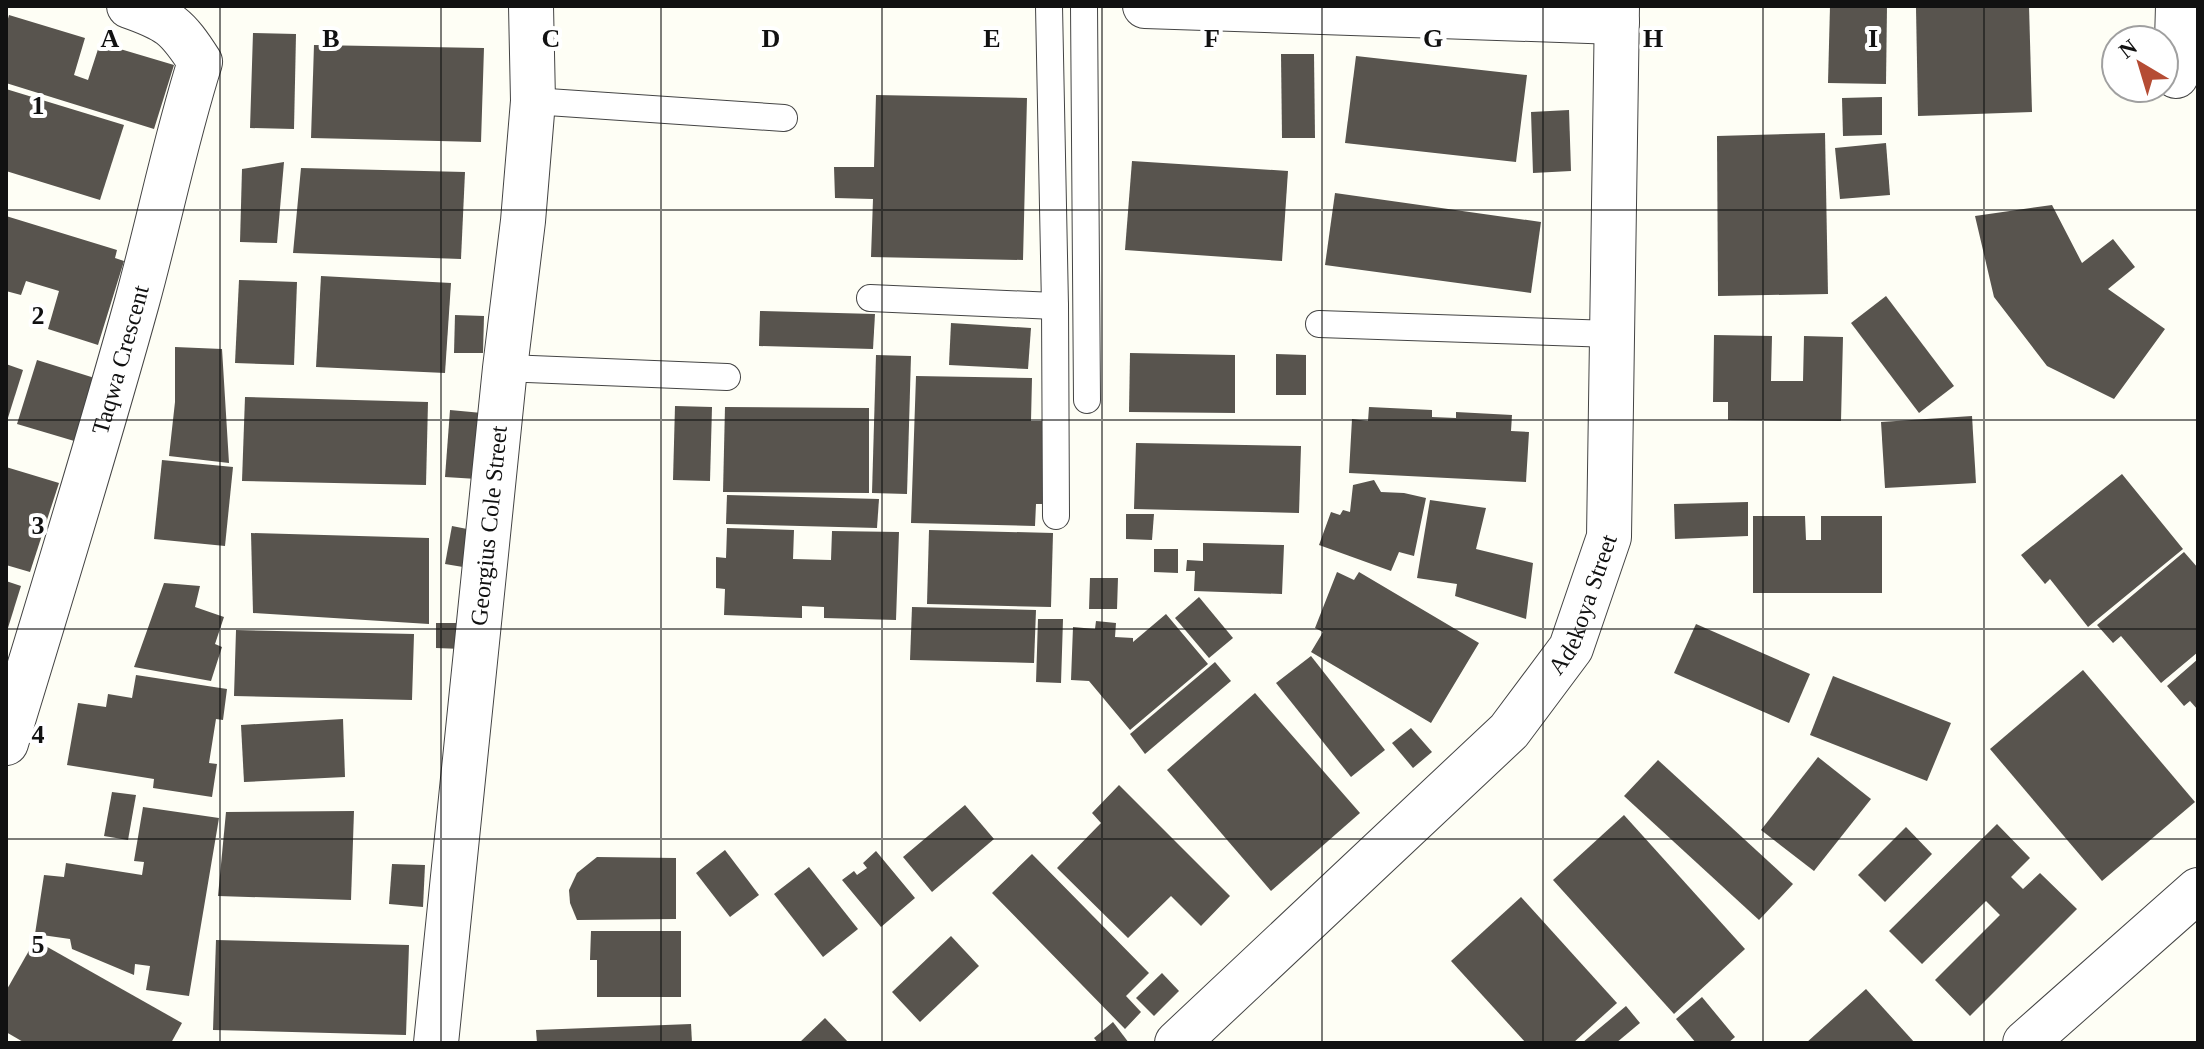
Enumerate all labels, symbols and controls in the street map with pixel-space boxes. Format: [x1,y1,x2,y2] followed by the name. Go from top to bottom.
[101,24,120,53] text: A
[322,24,340,53] text: B
[542,24,560,53] text: C
[762,24,780,53] text: D
[983,24,1001,53] text: E
[1204,24,1220,53] text: F
[1423,24,1443,53] text: G
[1643,24,1663,53] text: H
[1868,24,1878,53] text: I
[2100,24,2180,104] north arrow
[2114,34,2142,63] text: N
[32,91,45,120] text: 1
[87,282,154,437] street label: Taqwa Crescent
[32,301,45,330] text: 2
[466,424,512,627] street label: Georgius Cole Street
[32,511,45,540] text: 3
[1543,531,1622,679] street label: Adekoya Street
[32,720,45,749] text: 4
[32,930,45,959] text: 5

